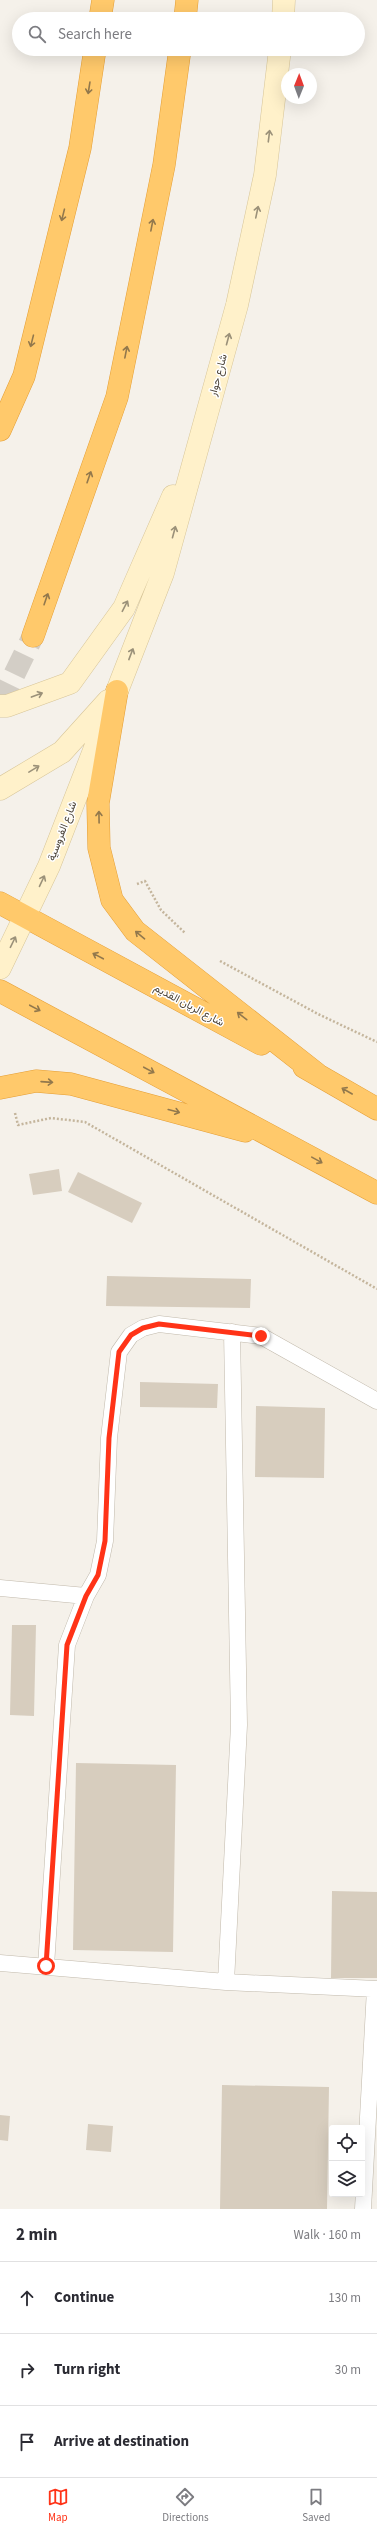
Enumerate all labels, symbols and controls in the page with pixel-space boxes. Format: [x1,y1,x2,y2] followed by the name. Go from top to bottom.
[12,12,365,56] search box
[26,23,48,45] icon: search
[58,24,132,45] text: Search here
[281,68,317,104] north arrow
[85,81,93,94] one-way arrow
[265,130,273,143] one-way arrow
[253,206,261,219] one-way arrow
[59,208,67,221] one-way arrow
[148,219,156,232] one-way arrow
[224,333,232,346] one-way arrow
[28,334,36,347] one-way arrow
[122,346,130,359] one-way arrow
[205,352,231,399] street label: شارع حوار
[86,470,93,483] one-way arrow
[171,526,179,539] one-way arrow
[43,594,51,606] one-way arrow
[122,600,129,612] one-way arrow
[128,649,135,661] one-way arrow
[31,691,44,698] one-way arrow
[28,765,40,773] one-way arrow
[44,799,80,863] street label: شارع الفروسية
[95,811,102,824] one-way arrow
[39,875,46,887] one-way arrow
[135,930,145,939] one-way arrow
[10,937,17,949] one-way arrow
[92,952,104,959] one-way arrow
[151,980,227,1030] street label: شارع الريان القديم
[29,1005,41,1012] one-way arrow
[236,1011,247,1020] one-way arrow
[143,1066,155,1074] one-way arrow
[40,1079,53,1086] one-way arrow
[341,1087,353,1095] one-way arrow
[167,1108,180,1115] one-way arrow
[311,1157,323,1164] one-way arrow
[252,1327,270,1345] route end
[37,1957,55,1975] route start
[329,2125,365,2197] map controls
[329,2125,365,2161] button: locate
[329,2161,365,2197] button: layers
[16,2223,57,2247] text: 2 min
[293,2226,361,2244] text: Walk · 160 m
[16,2287,38,2309] icon: ahead
[54,2287,114,2308] text: Continue
[328,2289,361,2307] text: 130 m
[16,2359,38,2381] icon: right
[54,2359,120,2380] text: Turn right
[335,2361,361,2379] text: 30 m
[16,2431,38,2453] icon: arrive
[54,2431,189,2452] text: Arrive at destination
[47,2486,69,2525] tab: Map
[162,2486,209,2525] tab: Directions
[302,2486,330,2525] tab: Saved

